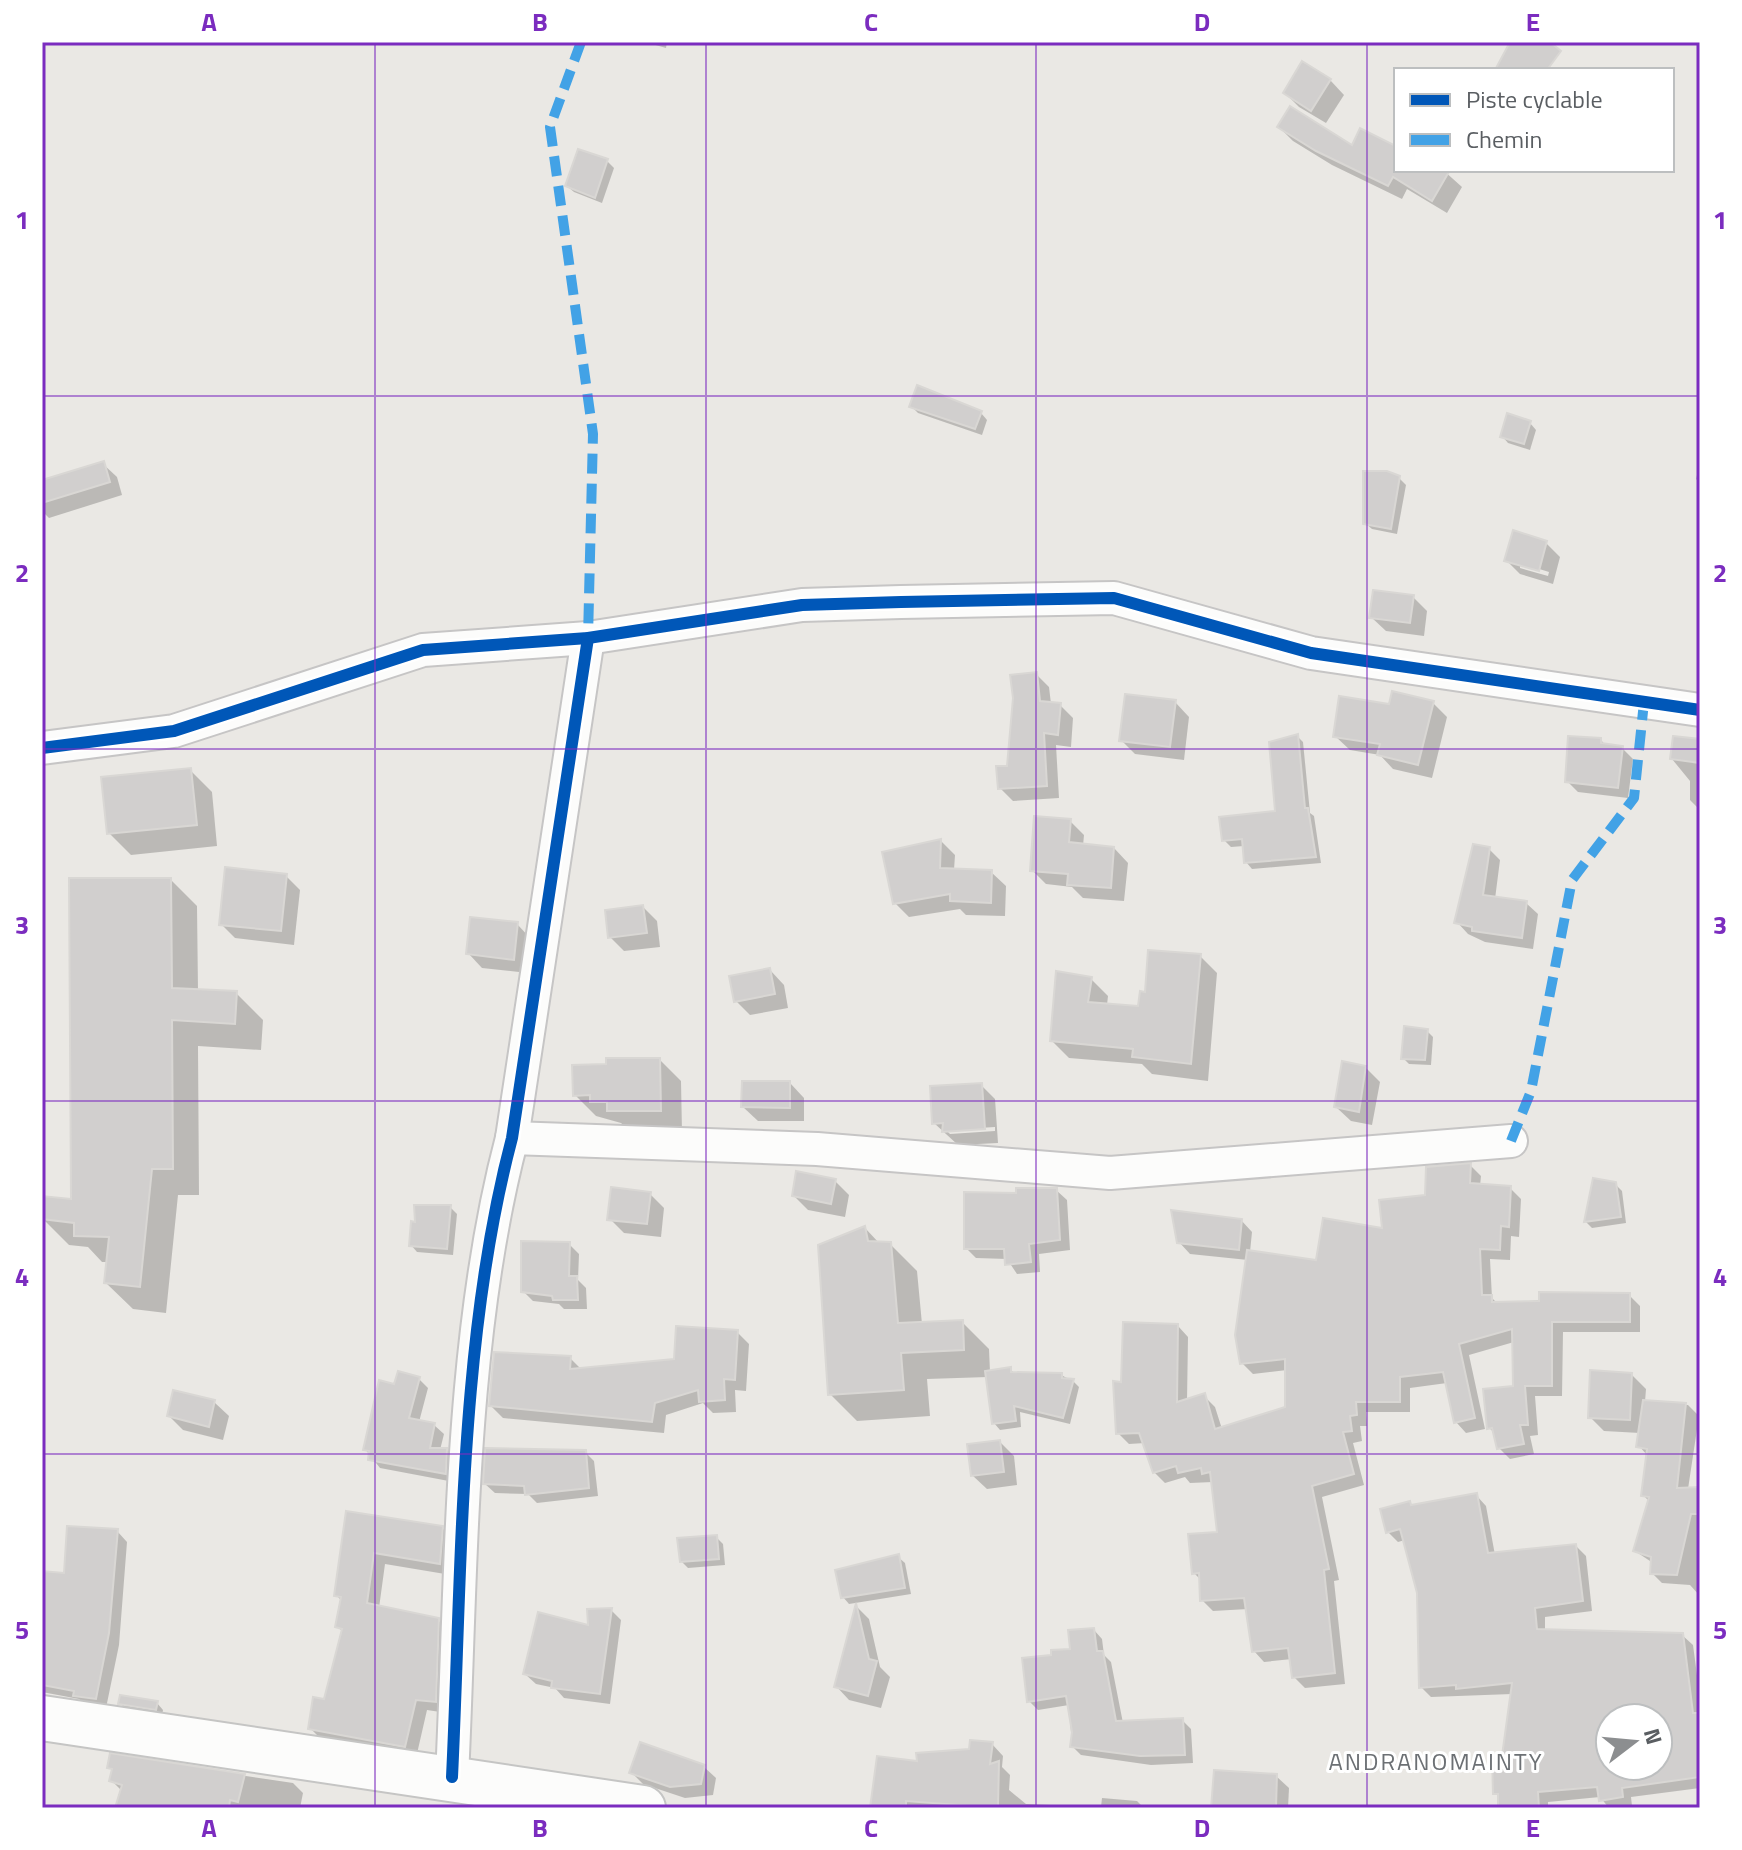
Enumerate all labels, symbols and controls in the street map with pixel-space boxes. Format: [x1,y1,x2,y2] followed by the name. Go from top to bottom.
[201,2,217,41] text: A
[532,2,548,41] text: B
[864,2,878,41] text: C
[1194,2,1210,41] text: D
[1526,2,1540,41] text: E
[1394,68,1674,172] legend
[1466,81,1603,117] text: Piste cyclable
[1466,121,1542,157] text: Chemin
[15,200,29,239] text: 1
[1713,200,1727,239] text: 1
[15,553,29,592] text: 2
[1713,553,1727,592] text: 2
[15,905,29,944] text: 3
[1713,905,1727,944] text: 3
[15,1257,29,1296] text: 4
[1713,1257,1727,1296] text: 4
[15,1610,29,1649] text: 5
[1713,1610,1727,1649] text: 5
[1594,1702,1674,1782] north arrow
[1635,1724,1672,1749] text: N
[1328,1743,1544,1779] district label: ANDRANOMAINTY
[201,1808,217,1847] text: A
[532,1808,548,1847] text: B
[864,1808,878,1847] text: C
[1194,1808,1210,1847] text: D
[1526,1808,1540,1847] text: E

